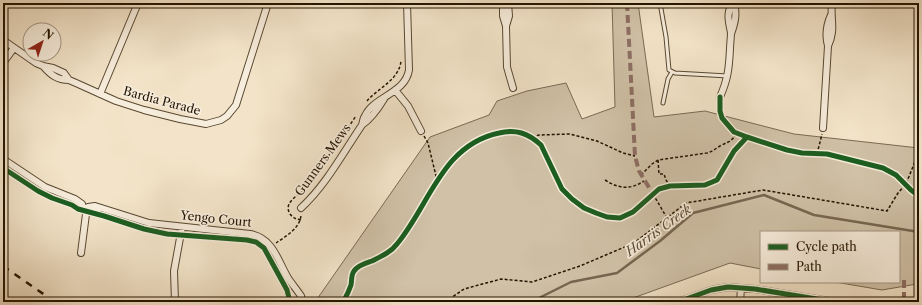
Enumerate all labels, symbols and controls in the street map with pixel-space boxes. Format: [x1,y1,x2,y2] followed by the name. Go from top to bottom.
[22,22,62,62] north arrow
[40,26,57,43] text: N
[122,83,203,118] street label: Bardia Parade
[291,121,354,199] street label: Gunners Mews
[621,201,694,260] water label: Harris Creek
[179,207,253,230] street label: Yengo Court
[760,231,900,283] legend
[796,239,857,254] text: Cycle path
[796,259,822,274] text: Path

